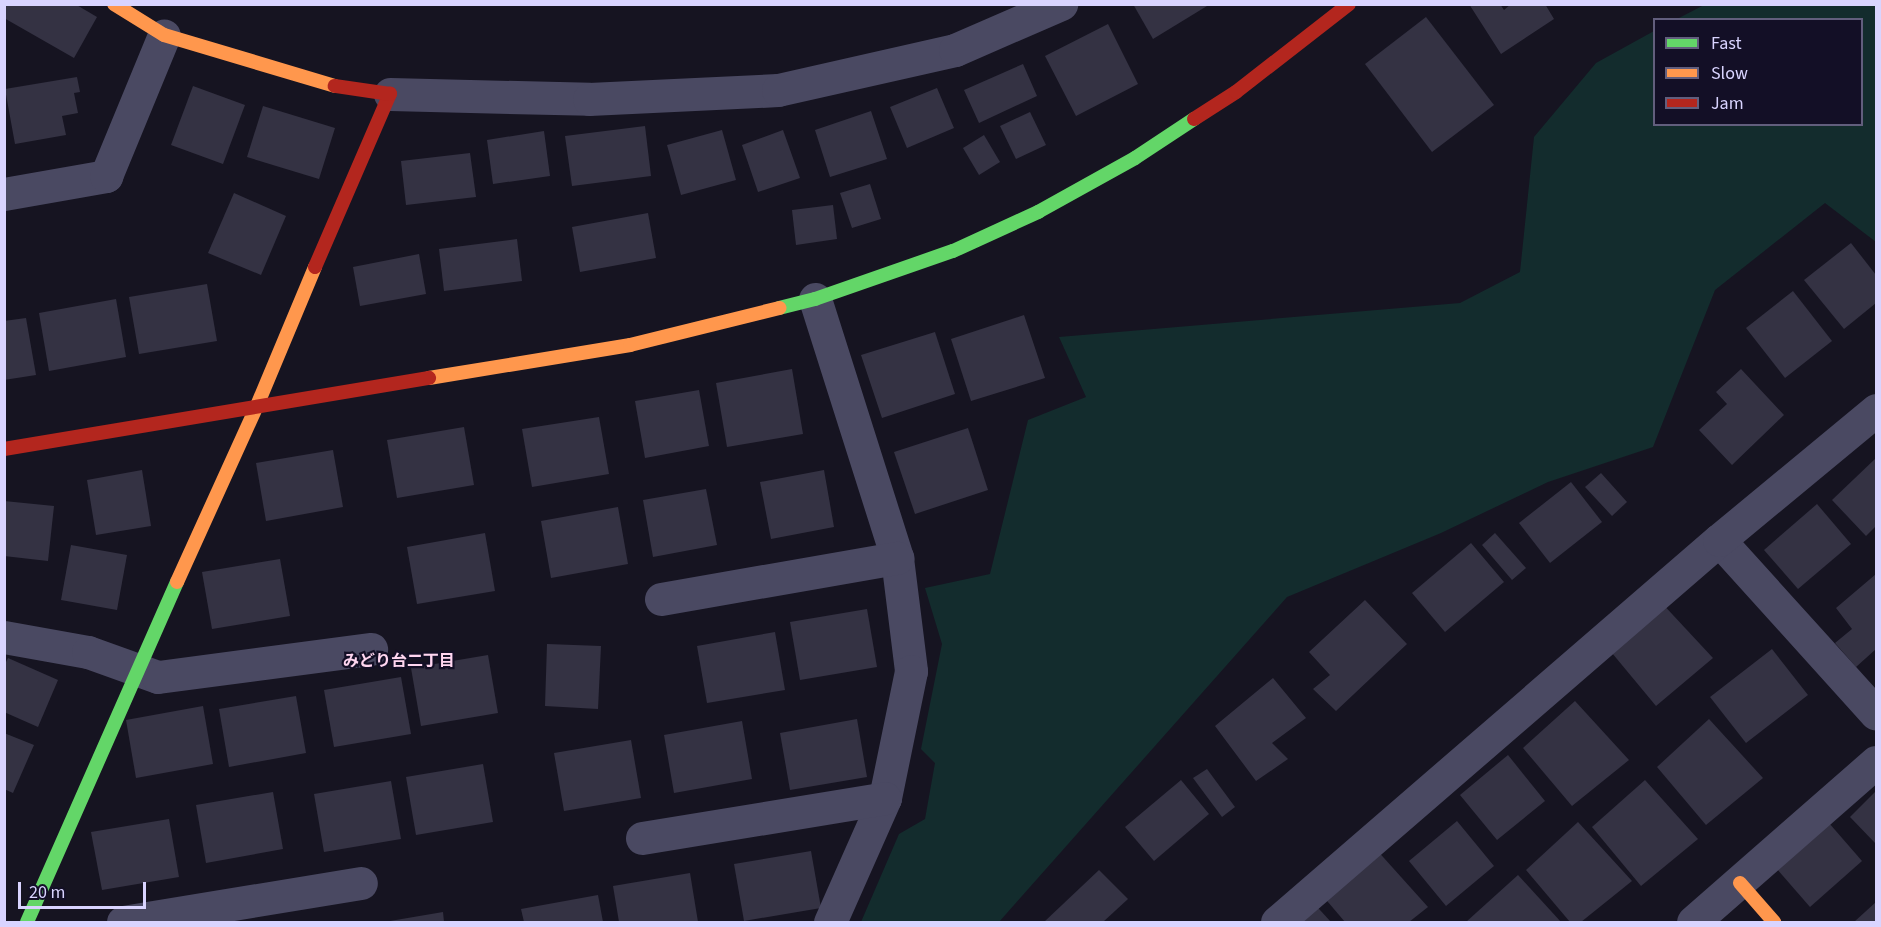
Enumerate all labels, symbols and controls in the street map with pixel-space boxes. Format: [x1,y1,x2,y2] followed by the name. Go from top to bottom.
[1653,18,1863,126] legend
[1711,31,1742,56] text: Fast
[1711,61,1748,86] text: Slow
[1711,91,1744,116] text: Jam
[343,651,455,671] district label: みどり台二丁目
[21,870,148,908] scale bar
[29,880,65,905] text: 20 m

